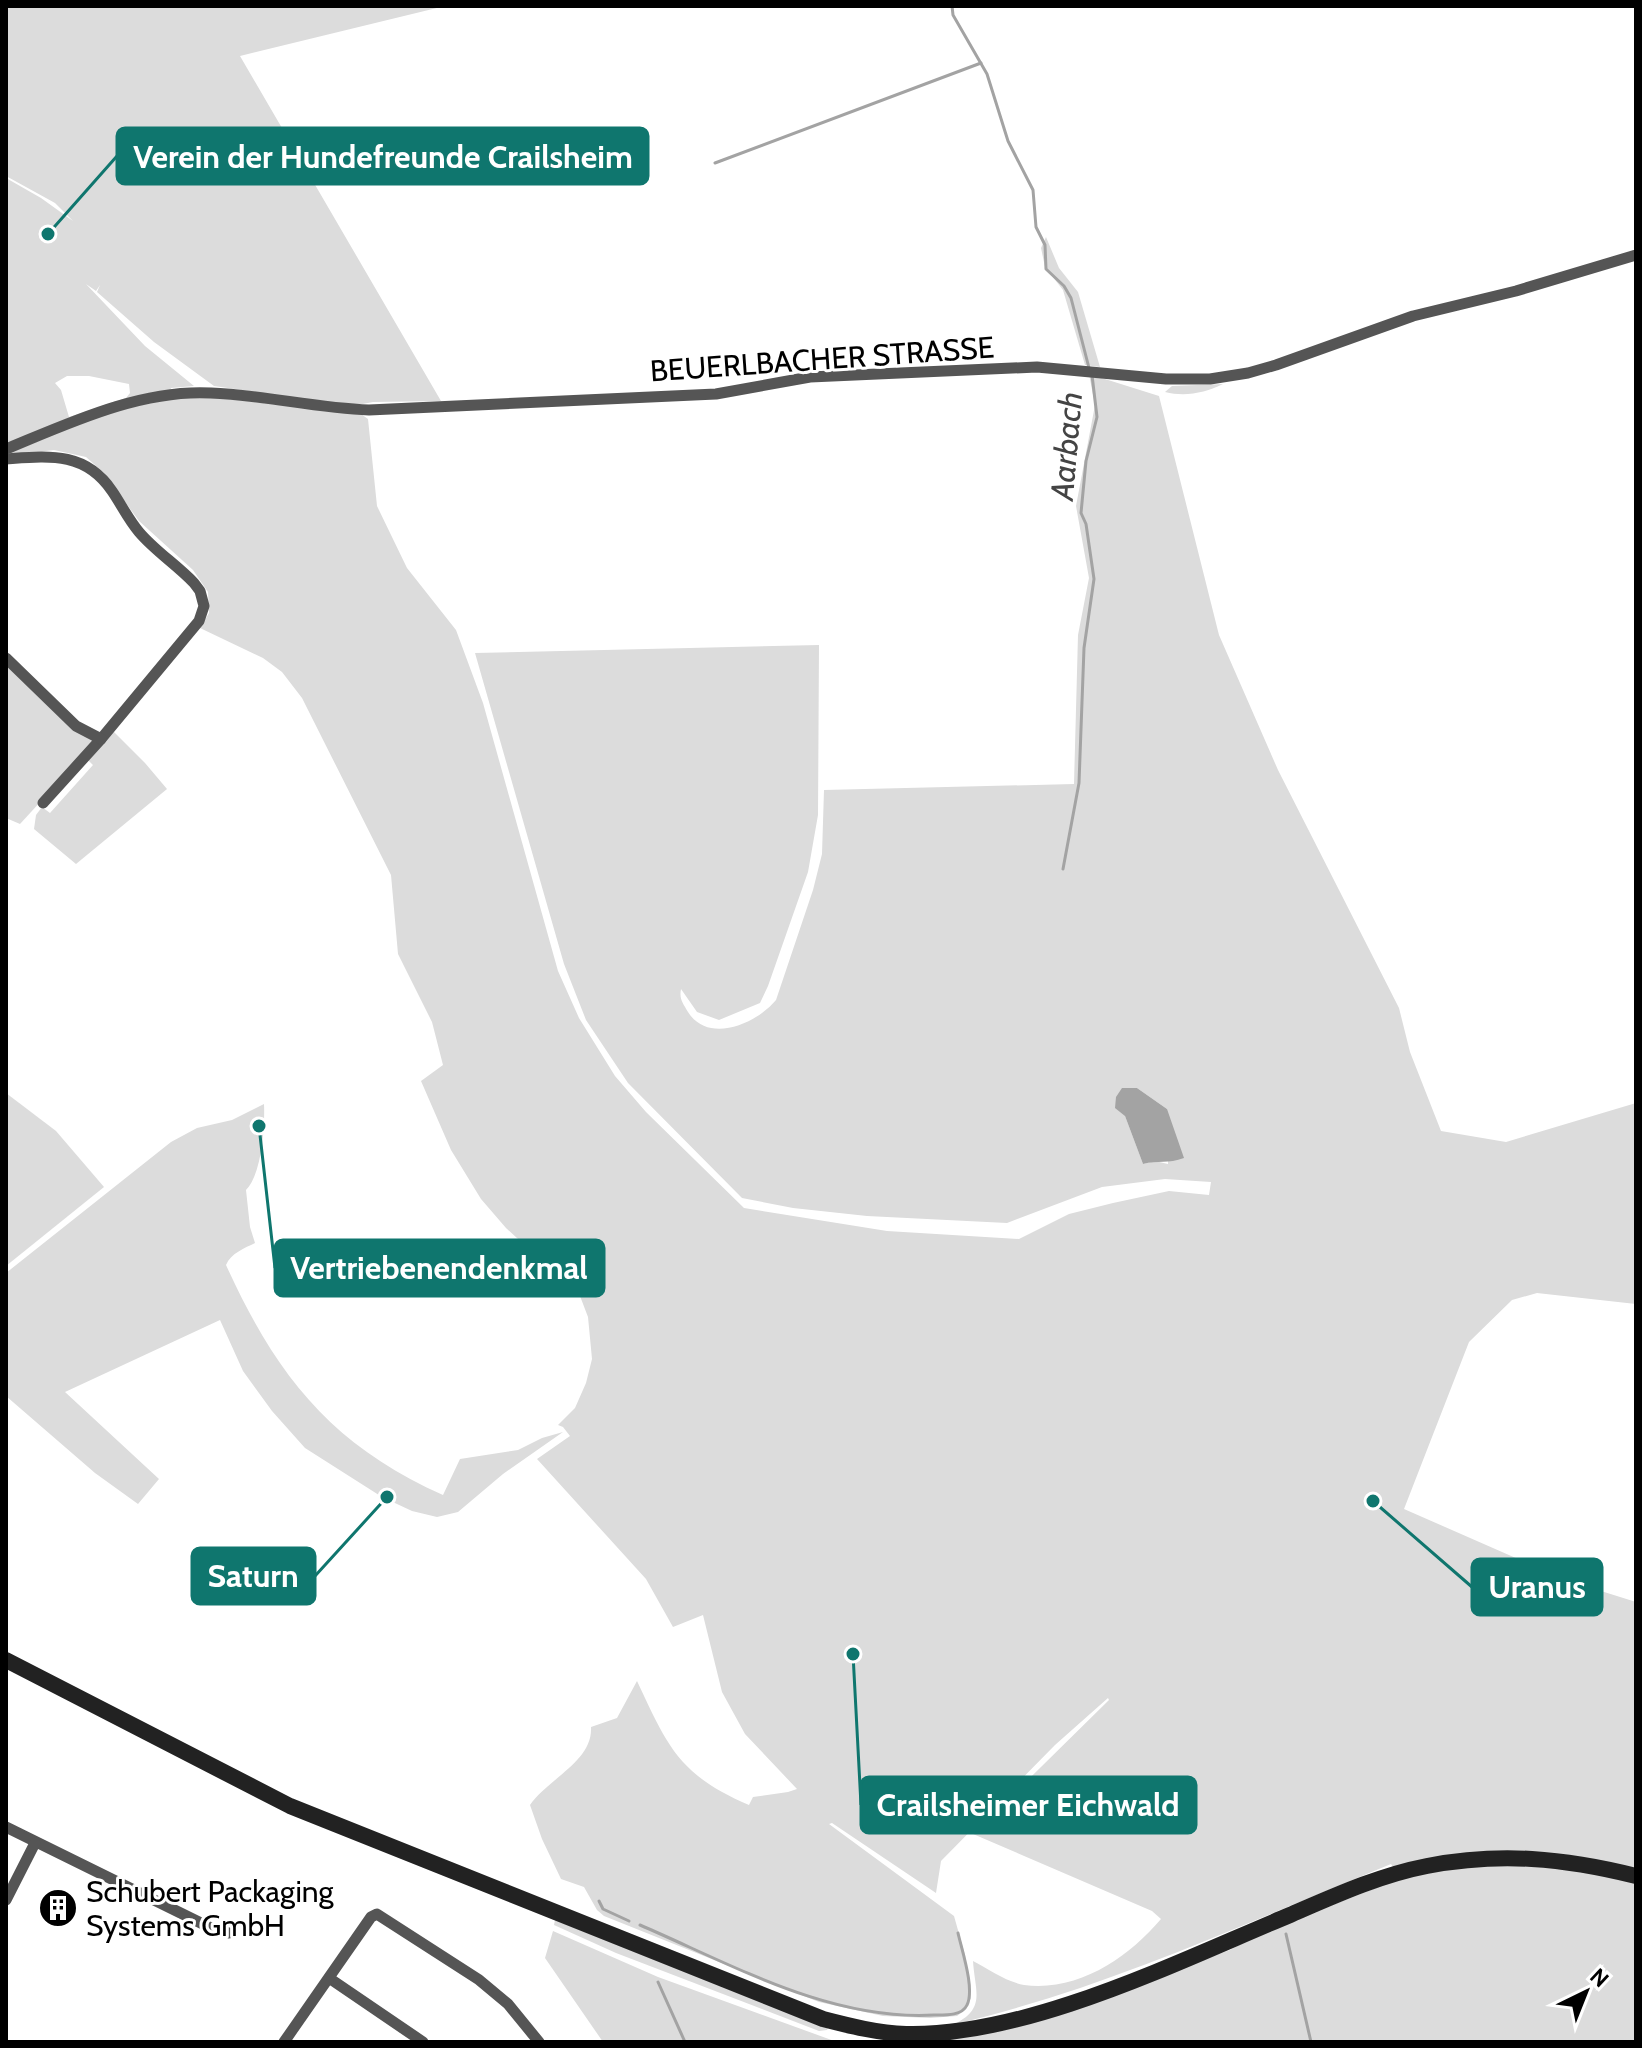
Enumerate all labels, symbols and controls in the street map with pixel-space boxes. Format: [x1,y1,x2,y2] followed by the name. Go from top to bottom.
[117,128,648,184] callout: Verein der Hundefreunde Crailsheim
[133,137,633,176] text: Verein der Hundefreunde Crailsheim
[649,329,995,389] street label: BEUERLBACHER STRASSE
[1042,390,1090,504] water label: Aarbach
[275,1240,604,1296] callout: Vertriebenendenkmal
[290,1248,588,1287] text: Vertriebenendenkmal
[192,1548,315,1604] callout: Saturn
[207,1556,299,1595] text: Saturn
[1472,1559,1602,1615] callout: Uranus
[1488,1567,1586,1606] text: Uranus
[861,1777,1196,1833] callout: Crailsheimer Eichwald
[877,1785,1179,1824] text: Crailsheimer Eichwald
[86,1873,335,1944] place label: Schubert Packaging Systems GmbH
[37,1887,79,1929] building icon: Schubert Packaging Systems GmbH
[1546,1952,1626,2032] north arrow
[1584,1963,1614,1993] text: N

